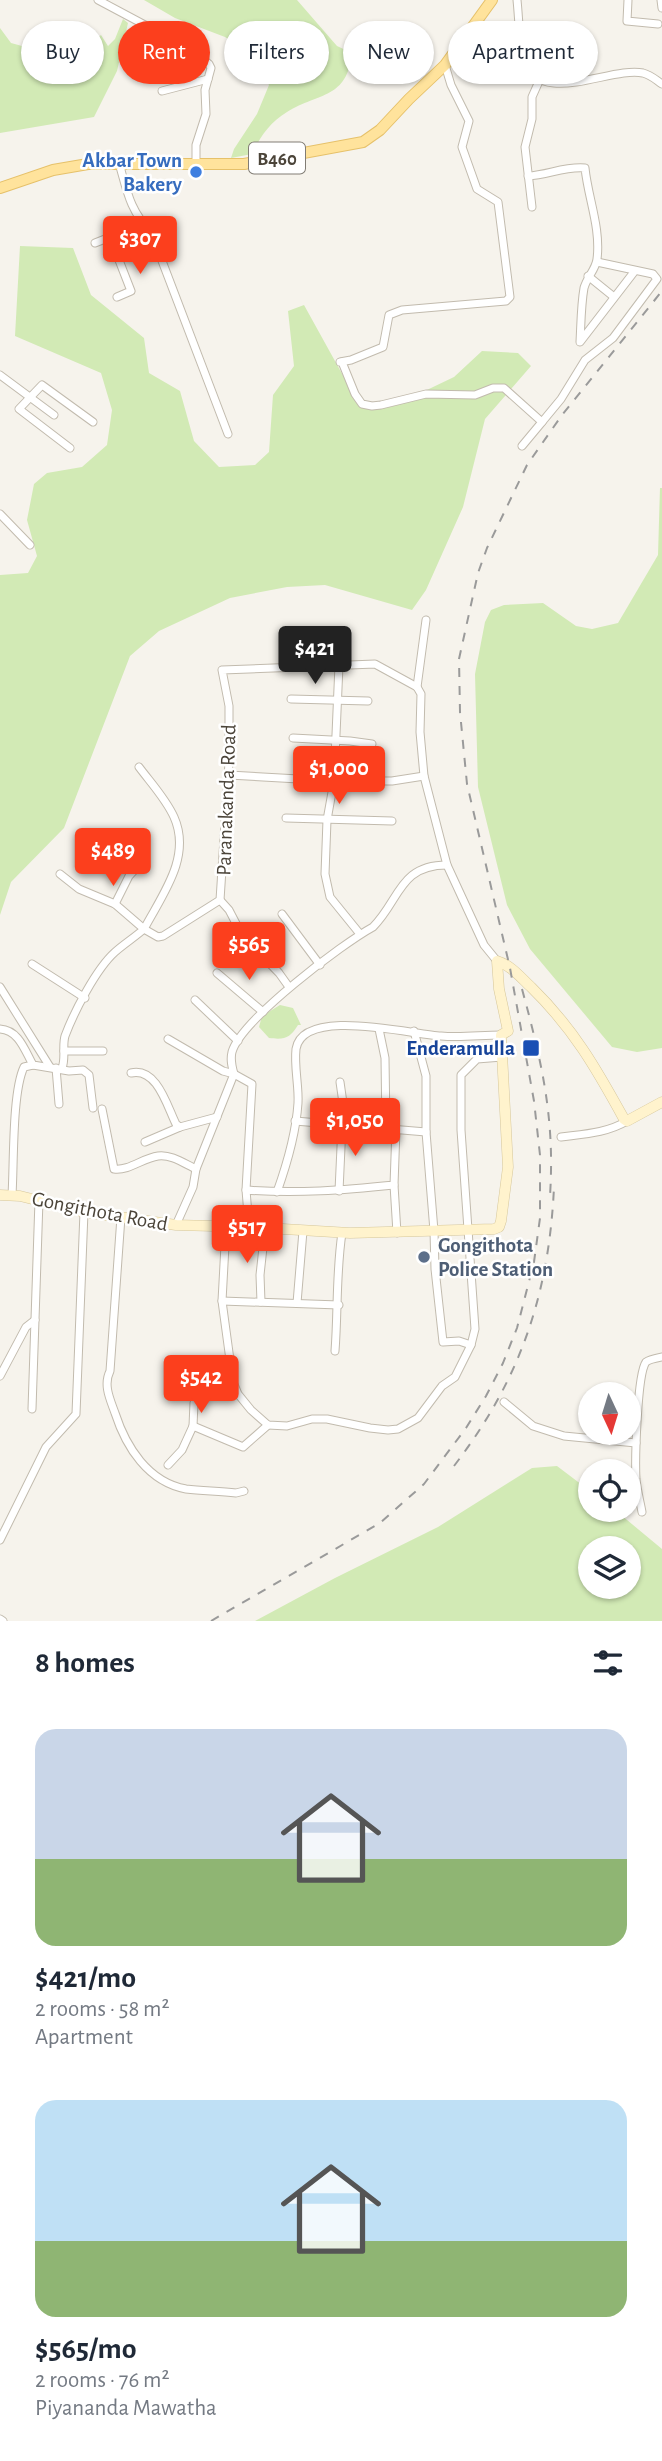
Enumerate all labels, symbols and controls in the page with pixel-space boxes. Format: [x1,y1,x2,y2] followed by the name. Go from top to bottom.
[21,21,104,84] chip: Buy
[118,21,210,84] chip: Rent
[224,21,329,84] chip: Filters
[343,21,434,84] chip: New
[448,21,598,84] chip: Apartment
[249,142,305,174] road number: B460
[82,150,183,195] place label: Akbar Town Bakery
[188,164,204,180] marker: Akbar Town Bakery
[99,216,181,276] pin: $307
[119,227,161,250] text: $307
[274,626,356,686] pin: $421
[294,637,336,660] text: $421
[213,724,240,876] street label: Paranakanda Road
[282,746,396,806] pin: $1,000
[309,757,369,780] text: $1,000
[72,828,154,888] pin: $489
[91,839,135,862] text: $489
[208,922,290,982] pin: $565
[228,933,270,956] text: $565
[406,1038,515,1059] place label: Enderamulla
[521,1038,541,1058] marker: Enderamulla
[298,1098,412,1158] pin: $1,050
[326,1109,384,1132] text: $1,050
[30,1188,170,1235] street label: Gongithota Road
[206,1206,288,1265] pin: $517
[228,1216,266,1239] text: $517
[438,1235,553,1280] place label: Gongithota Police Station
[416,1249,432,1265] marker: Gongithota Police Station
[160,1356,242,1415] pin: $542
[180,1366,222,1389] text: $542
[578,1382,640,1446] north arrow
[578,1382,641,1599] map controls
[578,1459,641,1522] button: locate
[578,1536,641,1599] button: layers
[589,1644,627,1682] icon: filters
[35,1648,135,1678] text: 8 homes
[268,1775,394,1901] icon: home
[35,1963,136,1993] text: $421/mo
[35,1998,170,2021] text: 2 rooms · 58 m²
[35,2026,133,2049] text: Apartment
[268,2146,394,2272] icon: home
[35,2334,136,2364] text: $565/mo
[35,2369,169,2392] text: 2 rooms · 76 m²
[35,2397,217,2420] text: Piyananda Mawatha

